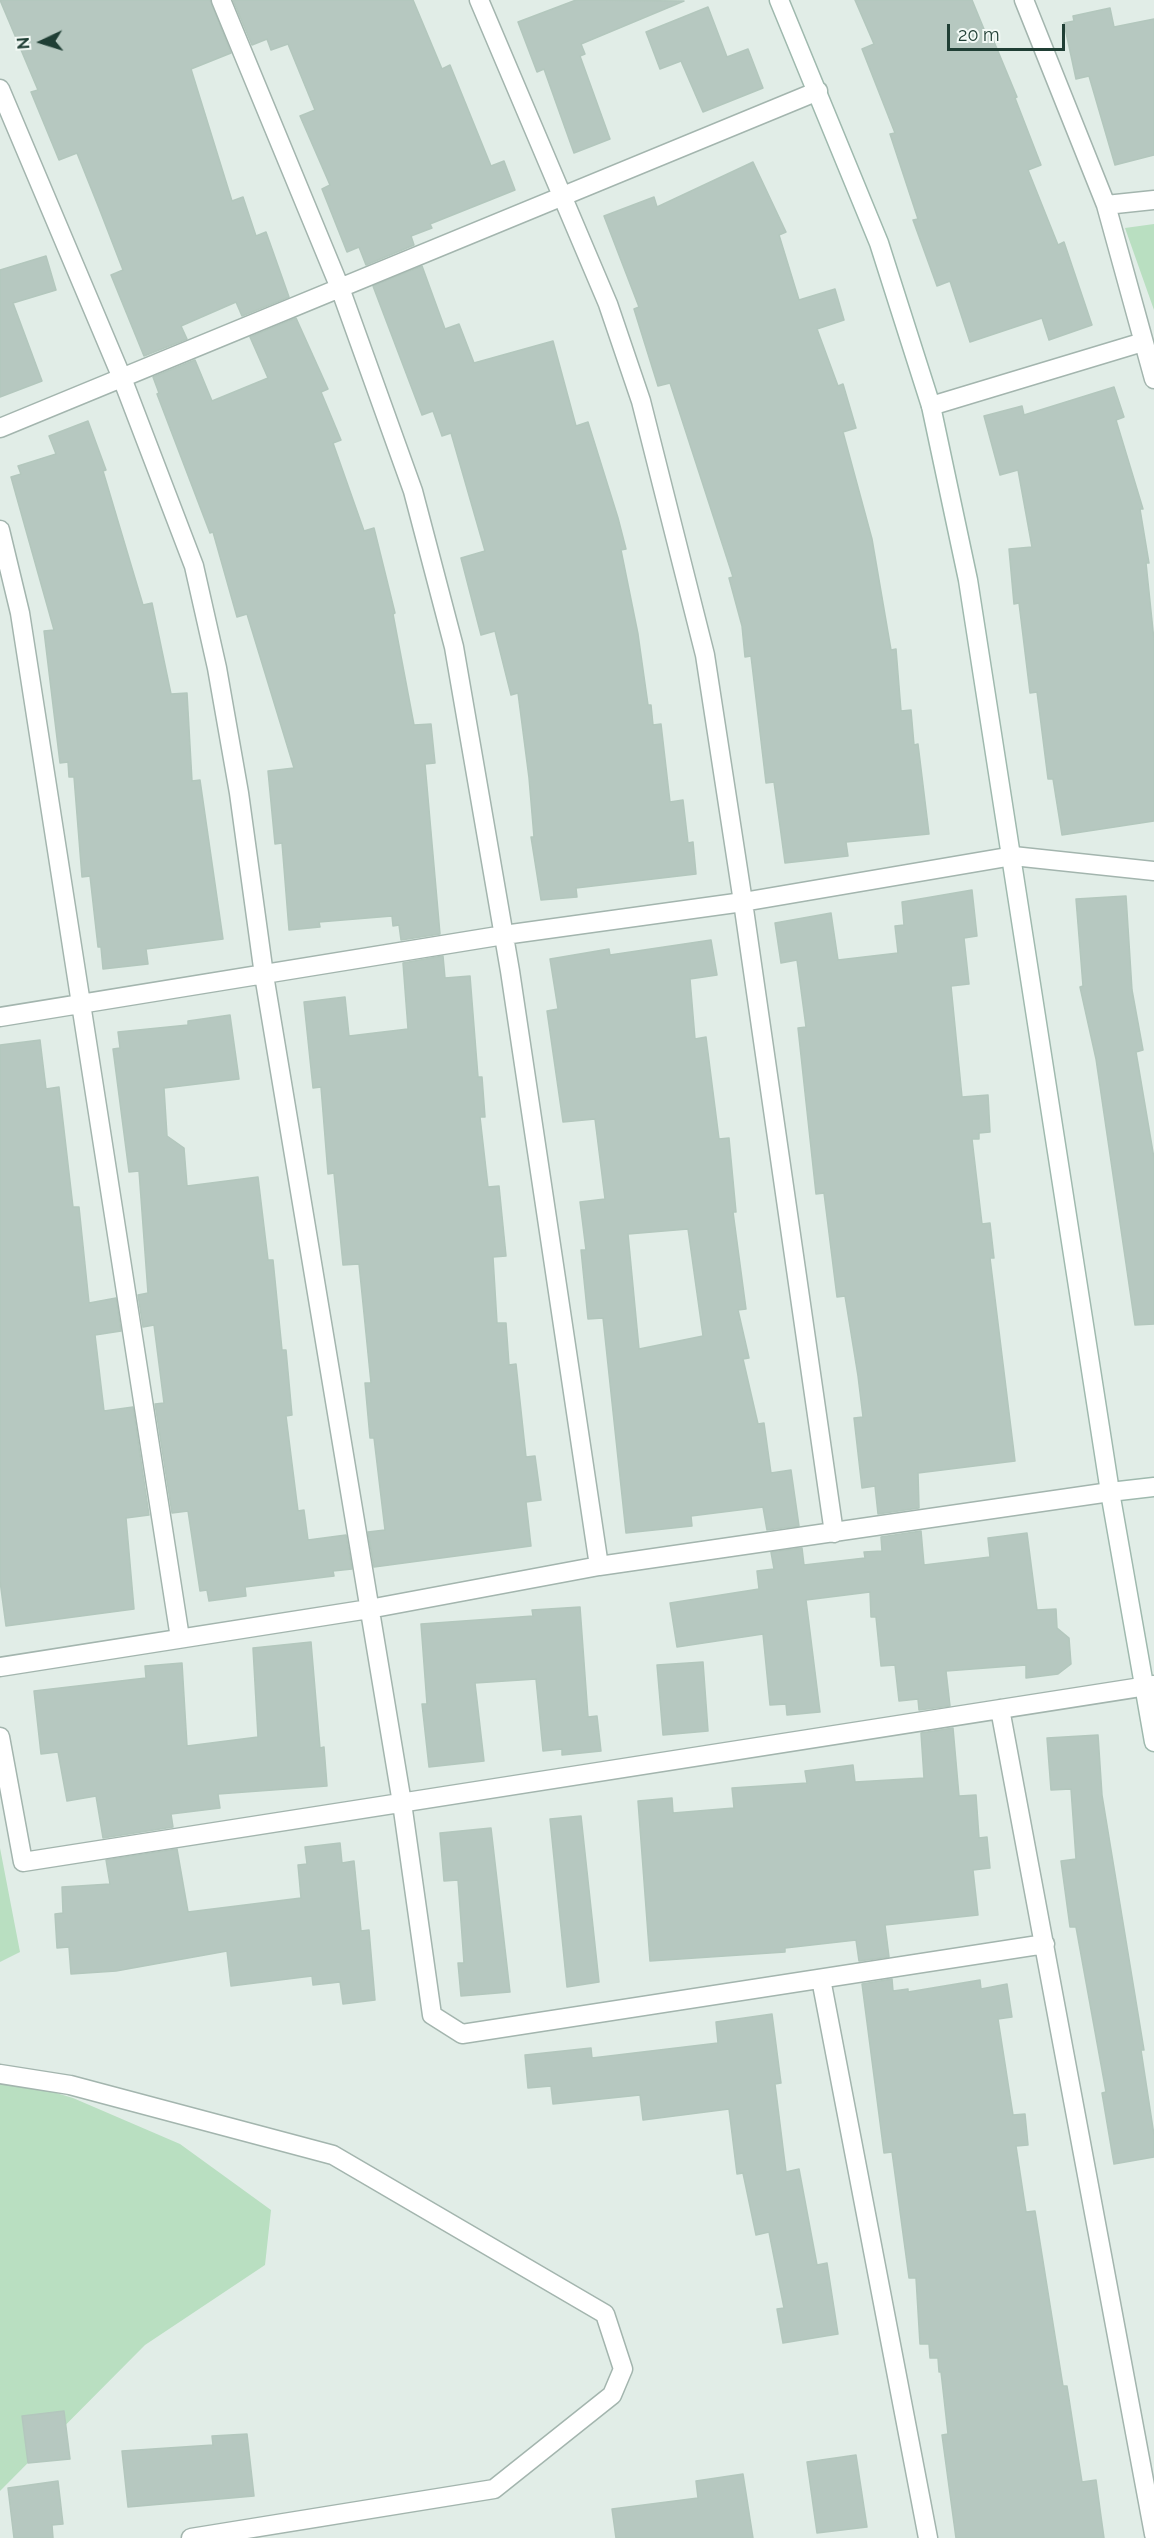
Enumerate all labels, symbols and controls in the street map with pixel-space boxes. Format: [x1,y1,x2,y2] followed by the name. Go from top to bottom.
[12,12,72,72] north arrow
[950,12,1068,50] scale bar
[958,24,1000,45] text: 20 m
[14,37,33,50] text: N

